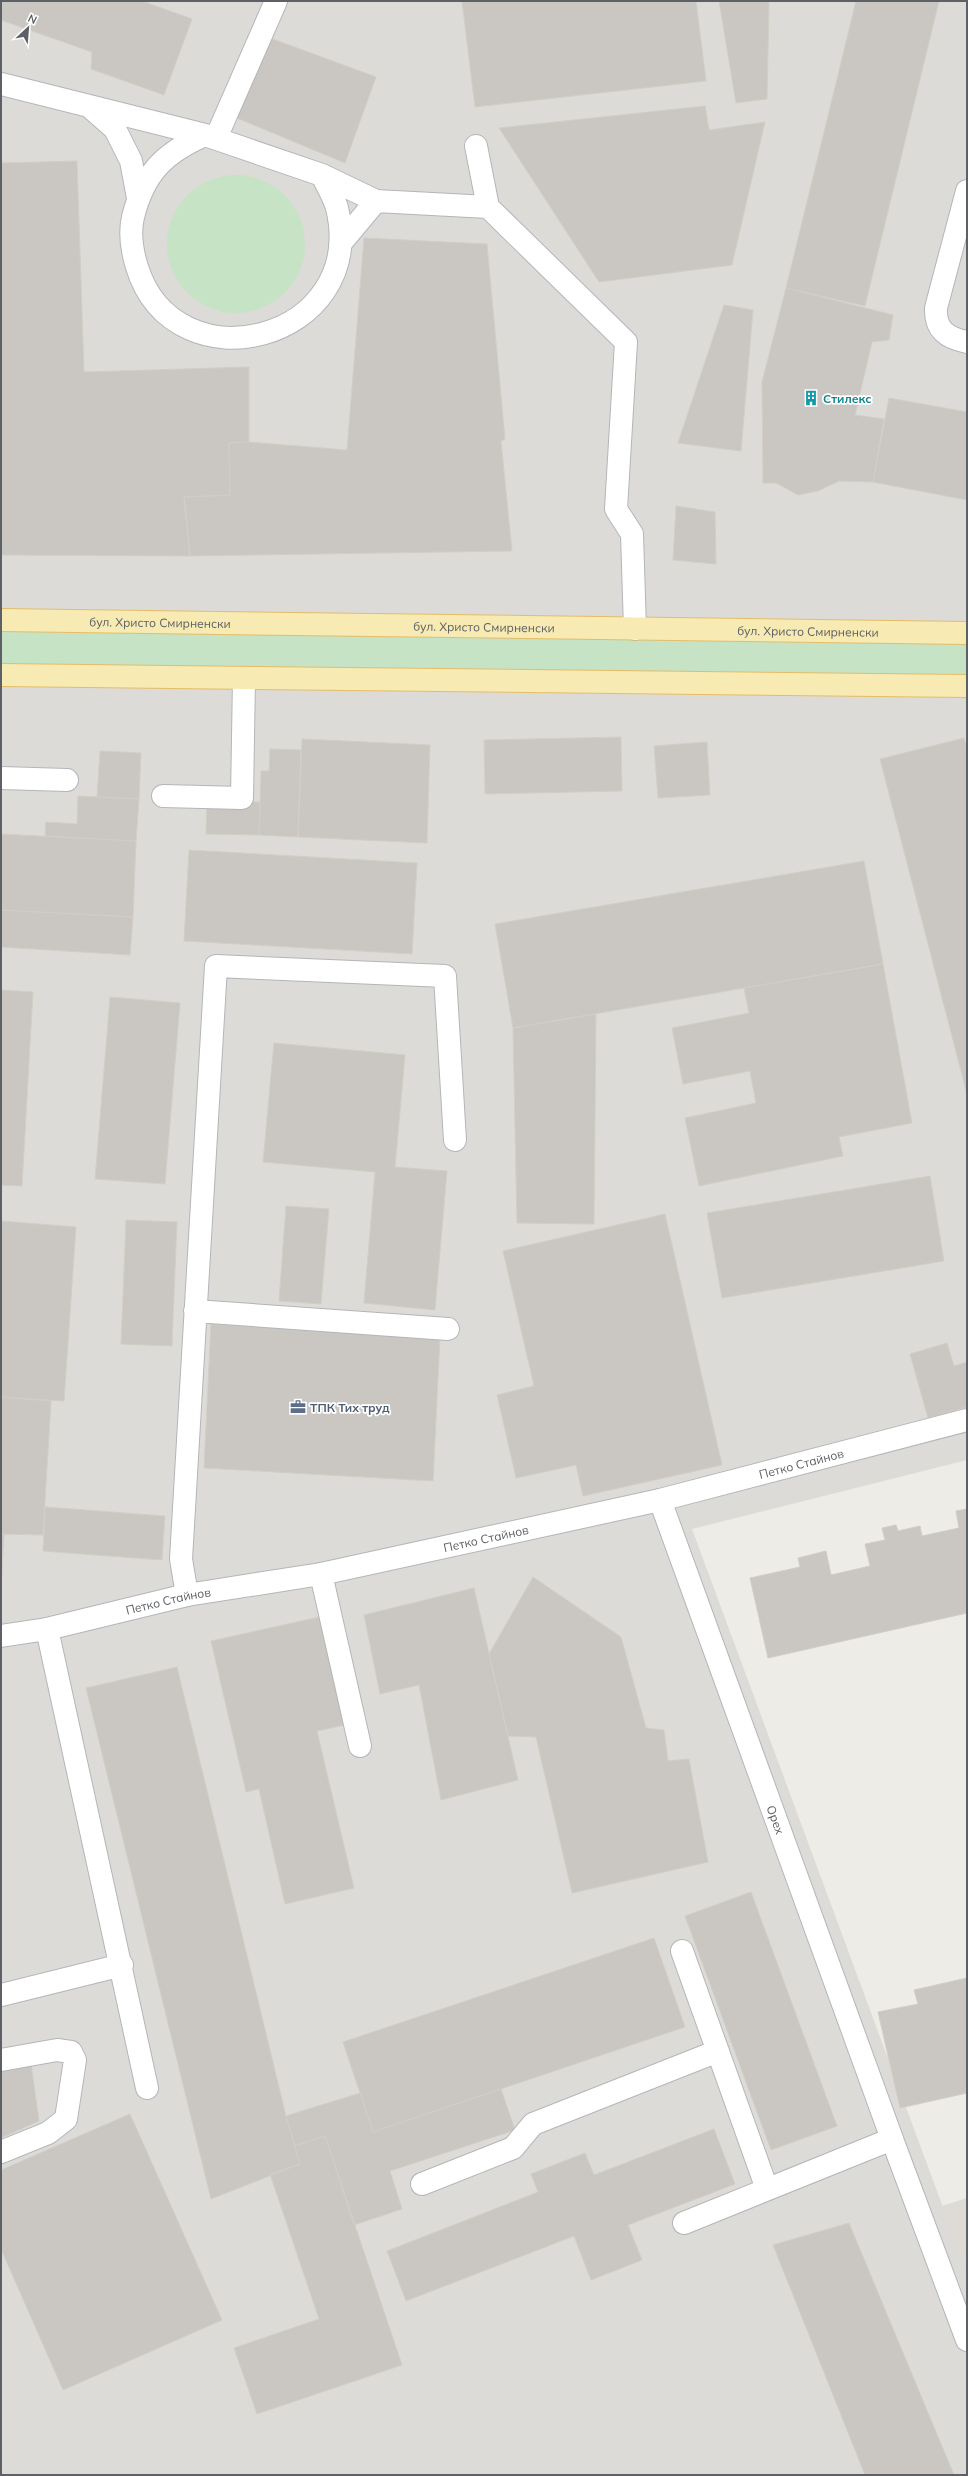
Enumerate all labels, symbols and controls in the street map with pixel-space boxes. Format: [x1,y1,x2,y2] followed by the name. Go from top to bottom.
[8,8,48,48] north arrow
[26,11,39,27] text: N
[802,389,820,407] building icon: Стилекс
[823,391,872,406] place label: Стилекс
[89,614,231,631] street label: бул. Христо Смирненски
[413,618,555,635] street label: бул. Христо Смирненски
[737,622,879,639] street label: бул. Христо Смирненски
[289,1398,307,1416] office icon: ТПК Тих труд
[310,1400,390,1415] place label: ТПК Тих труд
[757,1445,845,1481] street label: Петко Стайнов
[442,1521,530,1555] street label: Петко Стайнов
[124,1584,212,1617] street label: Петко Стайнов
[764,1803,788,1837] street label: Орех

